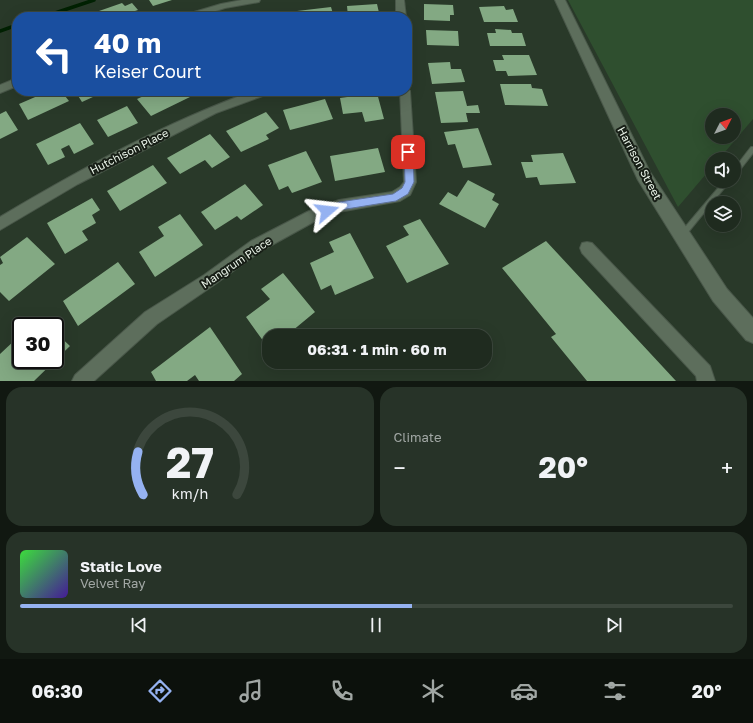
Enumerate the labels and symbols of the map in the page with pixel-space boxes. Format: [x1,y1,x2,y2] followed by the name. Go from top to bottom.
[705,108,741,144] north arrow
[615,124,665,202] street label: Harrison Street
[88,126,170,176] street label: Hutchison Place
[391,135,425,169] pin
[306,190,348,232] position arrow
[198,234,274,290] street label: Mangrum Place
[12,317,64,369] speed limit sign: 30

